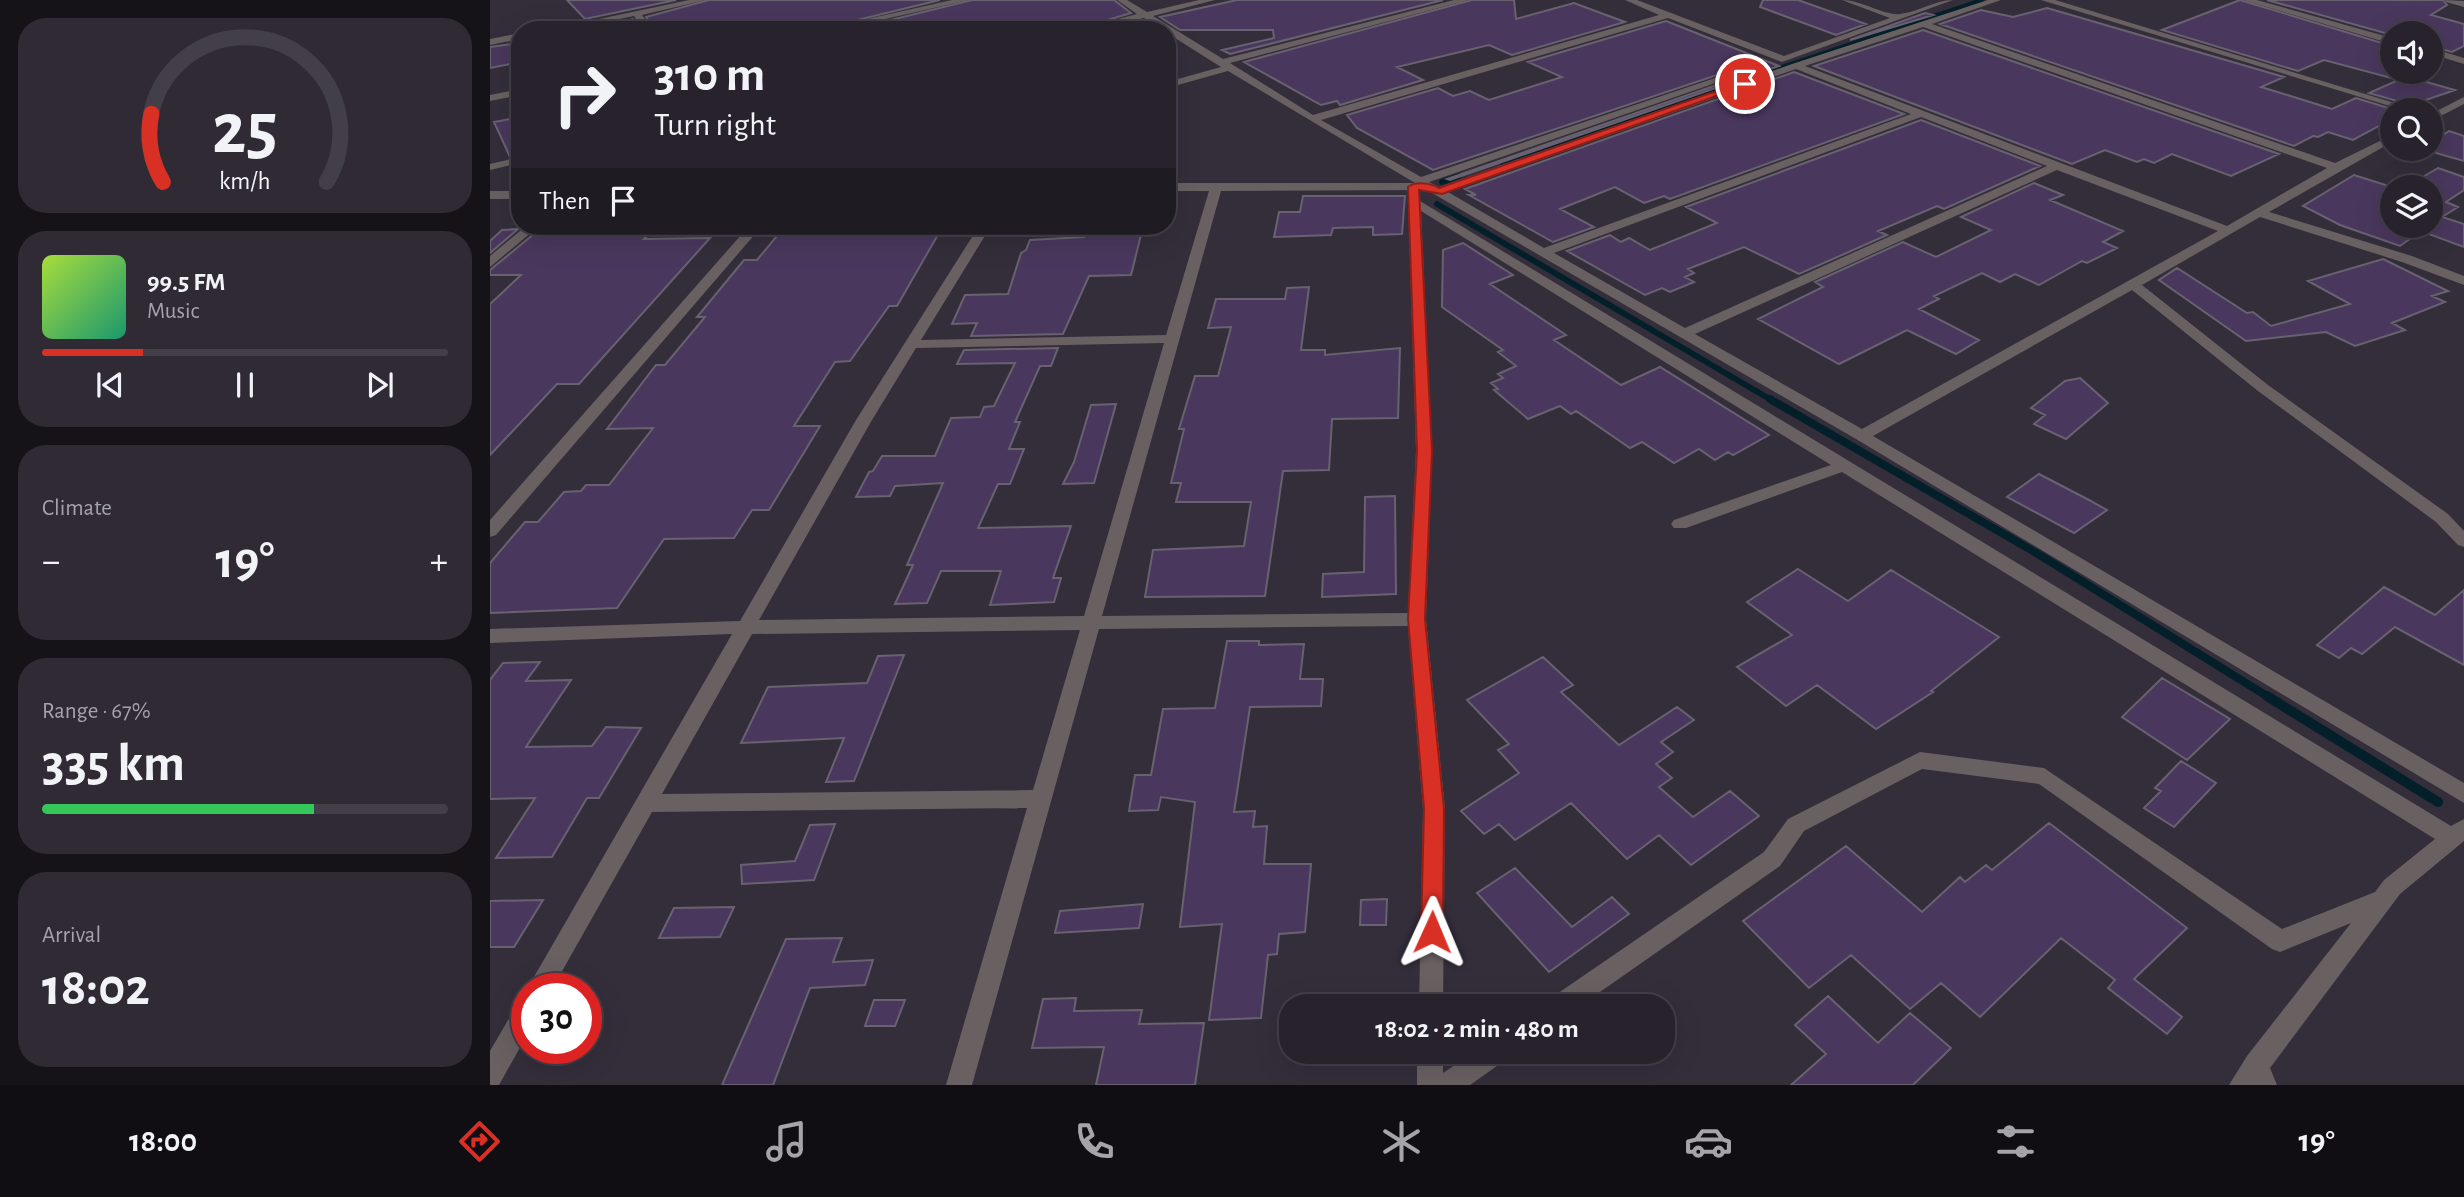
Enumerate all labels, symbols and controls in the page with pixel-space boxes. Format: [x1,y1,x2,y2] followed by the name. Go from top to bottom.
[2380,21,2443,238] map controls
[2380,21,2443,84] button: sound
[539,49,630,140] icon: right
[654,51,765,100] text: 310 m
[1715,54,1775,114] pin
[1726,65,1764,103] icon: arrive
[212,94,278,167] text: 25
[2380,98,2443,161] button: search
[654,109,776,141] text: Turn right
[219,169,271,194] text: km/h
[2380,175,2443,238] button: layers
[604,182,642,220] icon: arrive
[539,188,590,214] text: Then
[147,269,226,295] text: 99.5 FM
[147,300,199,323] text: Music
[91,366,129,404] icon: previous
[226,366,264,404] icon: pause
[361,366,399,404] icon: next
[42,497,112,520] text: Climate
[215,535,275,587] text: 19°
[42,543,60,581] text: −
[430,543,448,581] text: +
[42,700,151,723] text: Range · 67%
[42,738,185,790] text: 335 km
[1395,895,1469,969] position arrow
[42,924,101,947] text: Arrival
[42,962,150,1014] text: 18:02
[511,973,602,1064] speed limit sign: 30
[1375,1016,1579,1042] text: 18:02 · 2 min · 480 m
[455,1117,504,1166] icon: directions
[762,1117,811,1166] icon: music
[1070,1117,1119,1166] icon: phone
[1377,1117,1426,1166] icon: climate
[1684,1117,1733,1166] icon: car
[1991,1117,2040,1166] icon: filters
[129,1125,197,1157] text: 18:00
[2298,1125,2335,1157] text: 19°

